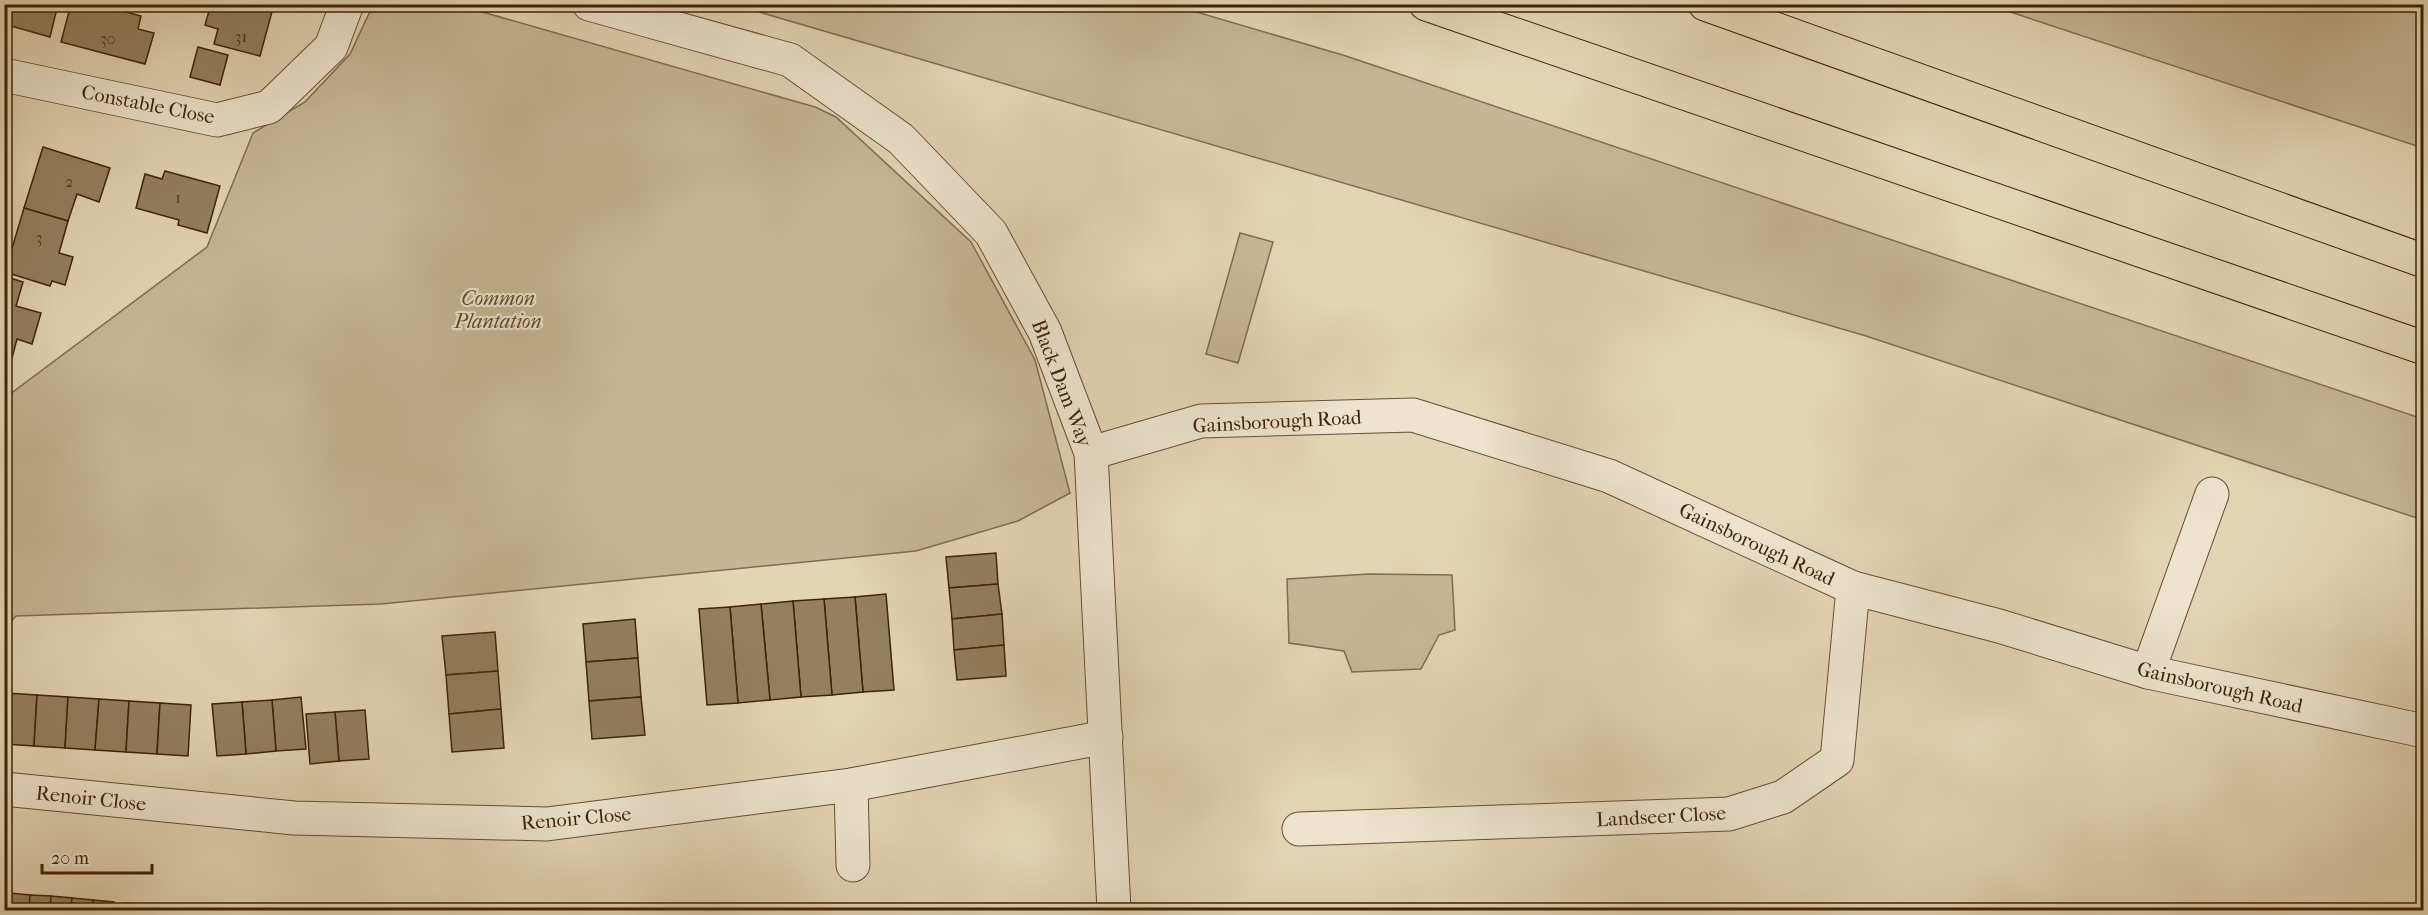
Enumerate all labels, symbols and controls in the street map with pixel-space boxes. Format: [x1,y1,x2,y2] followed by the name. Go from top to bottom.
[235,27,247,46] house number: 31
[100,29,116,48] house number: 30
[79,80,216,129] street label: Constable Close
[65,172,73,191] house number: 2
[175,188,181,207] house number: 1
[36,228,42,247] house number: 3
[453,287,542,333] park label: Common Plantation
[1027,316,1097,451] street label: Black Dam Way
[1192,406,1363,437] street label: Gainsborough Road
[1675,498,1839,591] street label: Gainsborough Road
[2135,657,2306,718] street label: Gainsborough Road
[35,781,147,816] street label: Renoir Close
[520,802,632,835] street label: Renoir Close
[1596,802,1727,831] street label: Landseer Close
[42,837,152,875] scale bar
[51,848,89,869] text: 20 m

